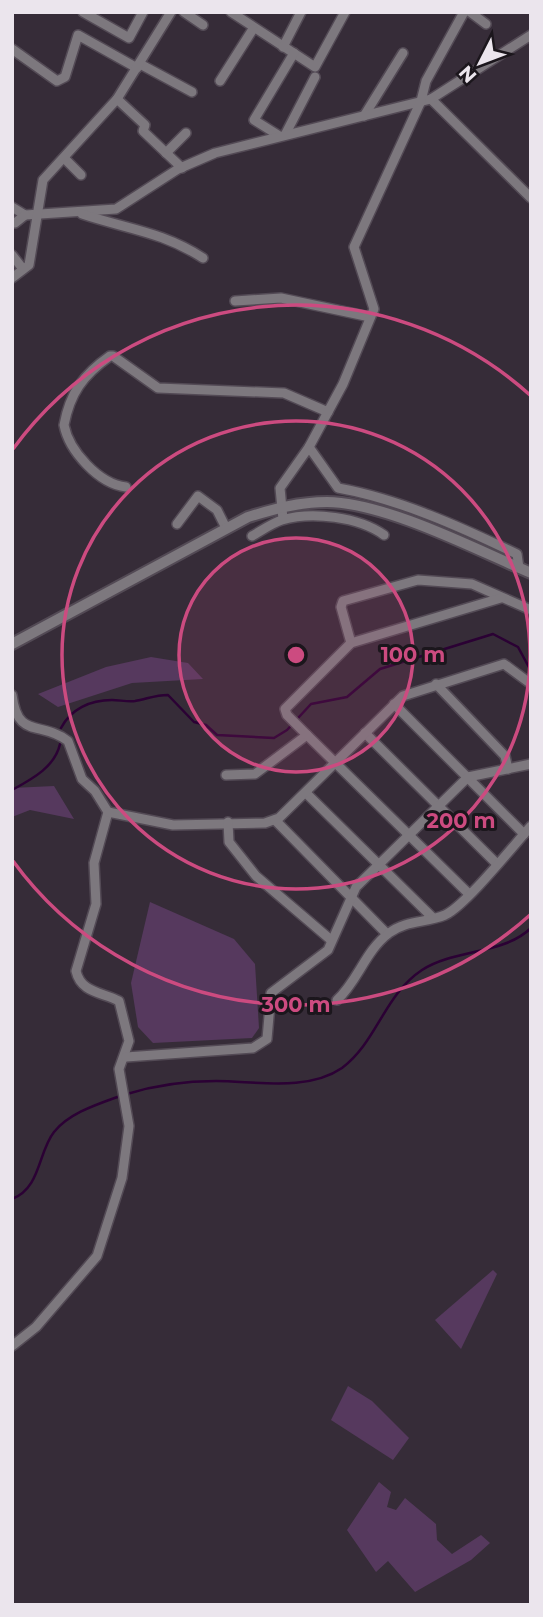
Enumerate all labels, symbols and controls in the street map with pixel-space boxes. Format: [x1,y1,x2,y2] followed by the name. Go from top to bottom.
[445,28,515,98] north arrow
[454,61,481,87] text: N
[381,642,445,667] text: 100 m
[284,643,308,667] centre of rings
[427,808,495,833] text: 200 m
[261,992,330,1017] text: 300 m

